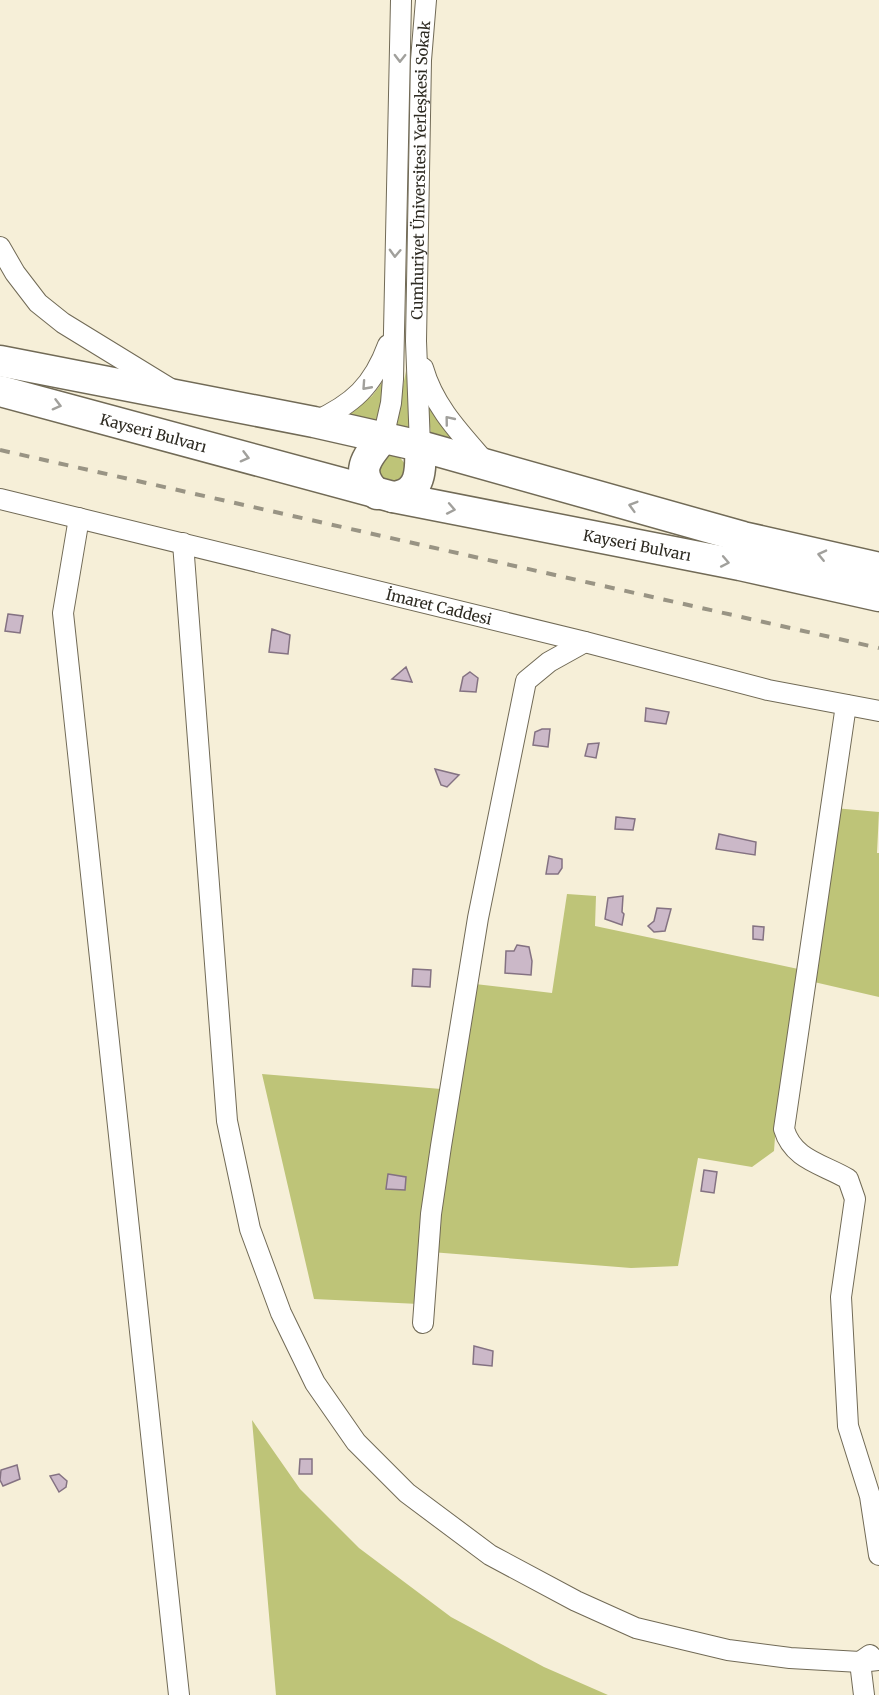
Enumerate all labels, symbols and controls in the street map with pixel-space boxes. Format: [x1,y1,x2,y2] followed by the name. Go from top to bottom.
[407,19,434,320] street label: Cumhuriyet Üniversitesi Yerleşkesi Sokak
[394,54,406,63] one-way arrow
[389,249,401,258] one-way arrow
[362,379,373,389] one-way arrow
[51,398,62,410] one-way arrow
[98,409,209,456] street label: Kayseri Bulvarı
[446,415,457,426] one-way arrow
[239,450,249,463] one-way arrow
[628,501,639,513] one-way arrow
[445,502,455,515] one-way arrow
[582,525,693,565] street label: Kayseri Bulvarı
[817,549,827,562] one-way arrow
[719,555,729,568] one-way arrow
[384,584,494,628] street label: İmaret Caddesi

